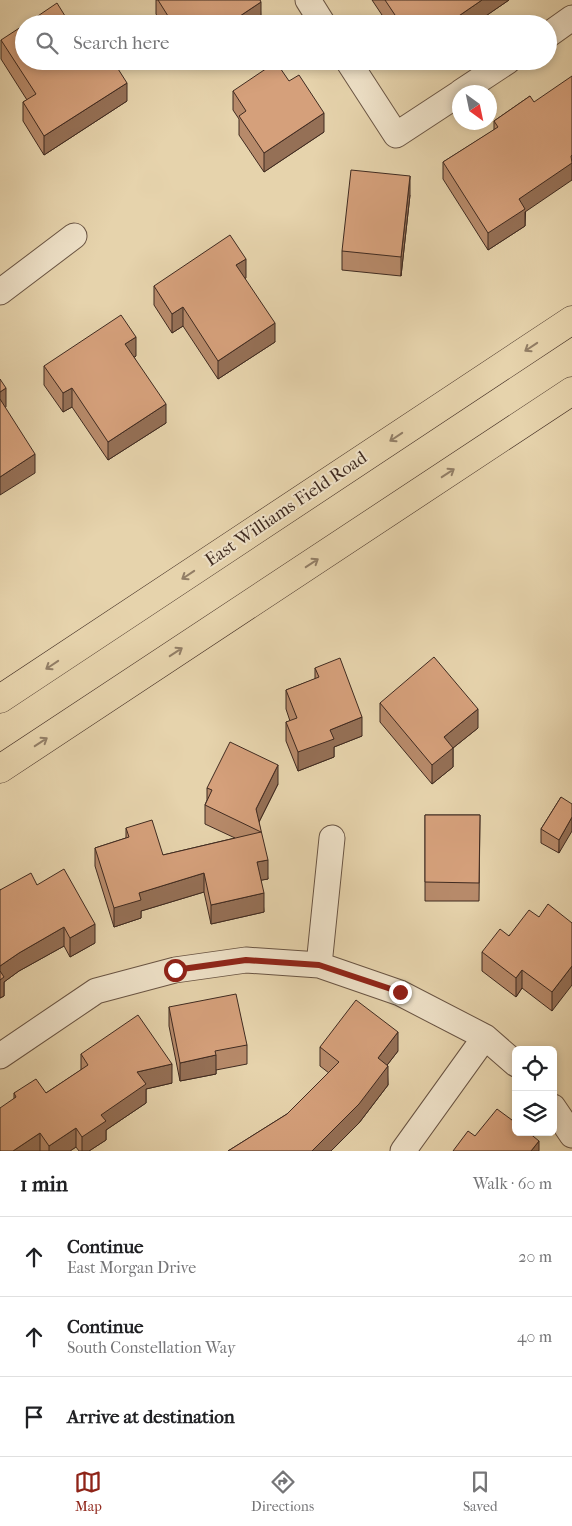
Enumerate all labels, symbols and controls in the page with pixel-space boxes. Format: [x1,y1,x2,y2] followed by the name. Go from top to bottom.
[15,15,557,70] search box
[33,29,61,57] icon: search
[73,32,169,54] text: Search here
[452,85,497,130] north arrow
[525,342,539,352] one-way arrow
[389,431,403,442] one-way arrow
[201,447,371,571] street label: East Williams Field Road
[440,468,454,478] one-way arrow
[305,558,319,568] one-way arrow
[181,570,195,580] one-way arrow
[169,647,183,657] one-way arrow
[45,659,59,670] one-way arrow
[33,736,47,746] one-way arrow
[164,959,187,982] route start
[389,981,412,1004] route end
[512,1046,557,1136] map controls
[512,1046,557,1091] button: locate
[512,1091,557,1136] button: layers
[20,1172,68,1196] text: 1 min
[473,1174,552,1193] text: Walk · 60 m
[67,1236,143,1258] text: Continue
[20,1243,48,1271] icon: ahead
[518,1247,552,1266] text: 20 m
[67,1258,196,1277] text: East Morgan Drive
[67,1316,143,1338] text: Continue
[20,1323,48,1351] icon: ahead
[517,1327,552,1346] text: 40 m
[67,1338,235,1357] text: South Constellation Way
[20,1403,48,1431] icon: arrive
[67,1406,235,1428] text: Arrive at destination
[74,1468,102,1515] tab: Map
[251,1468,314,1515] tab: Directions
[463,1468,498,1515] tab: Saved

